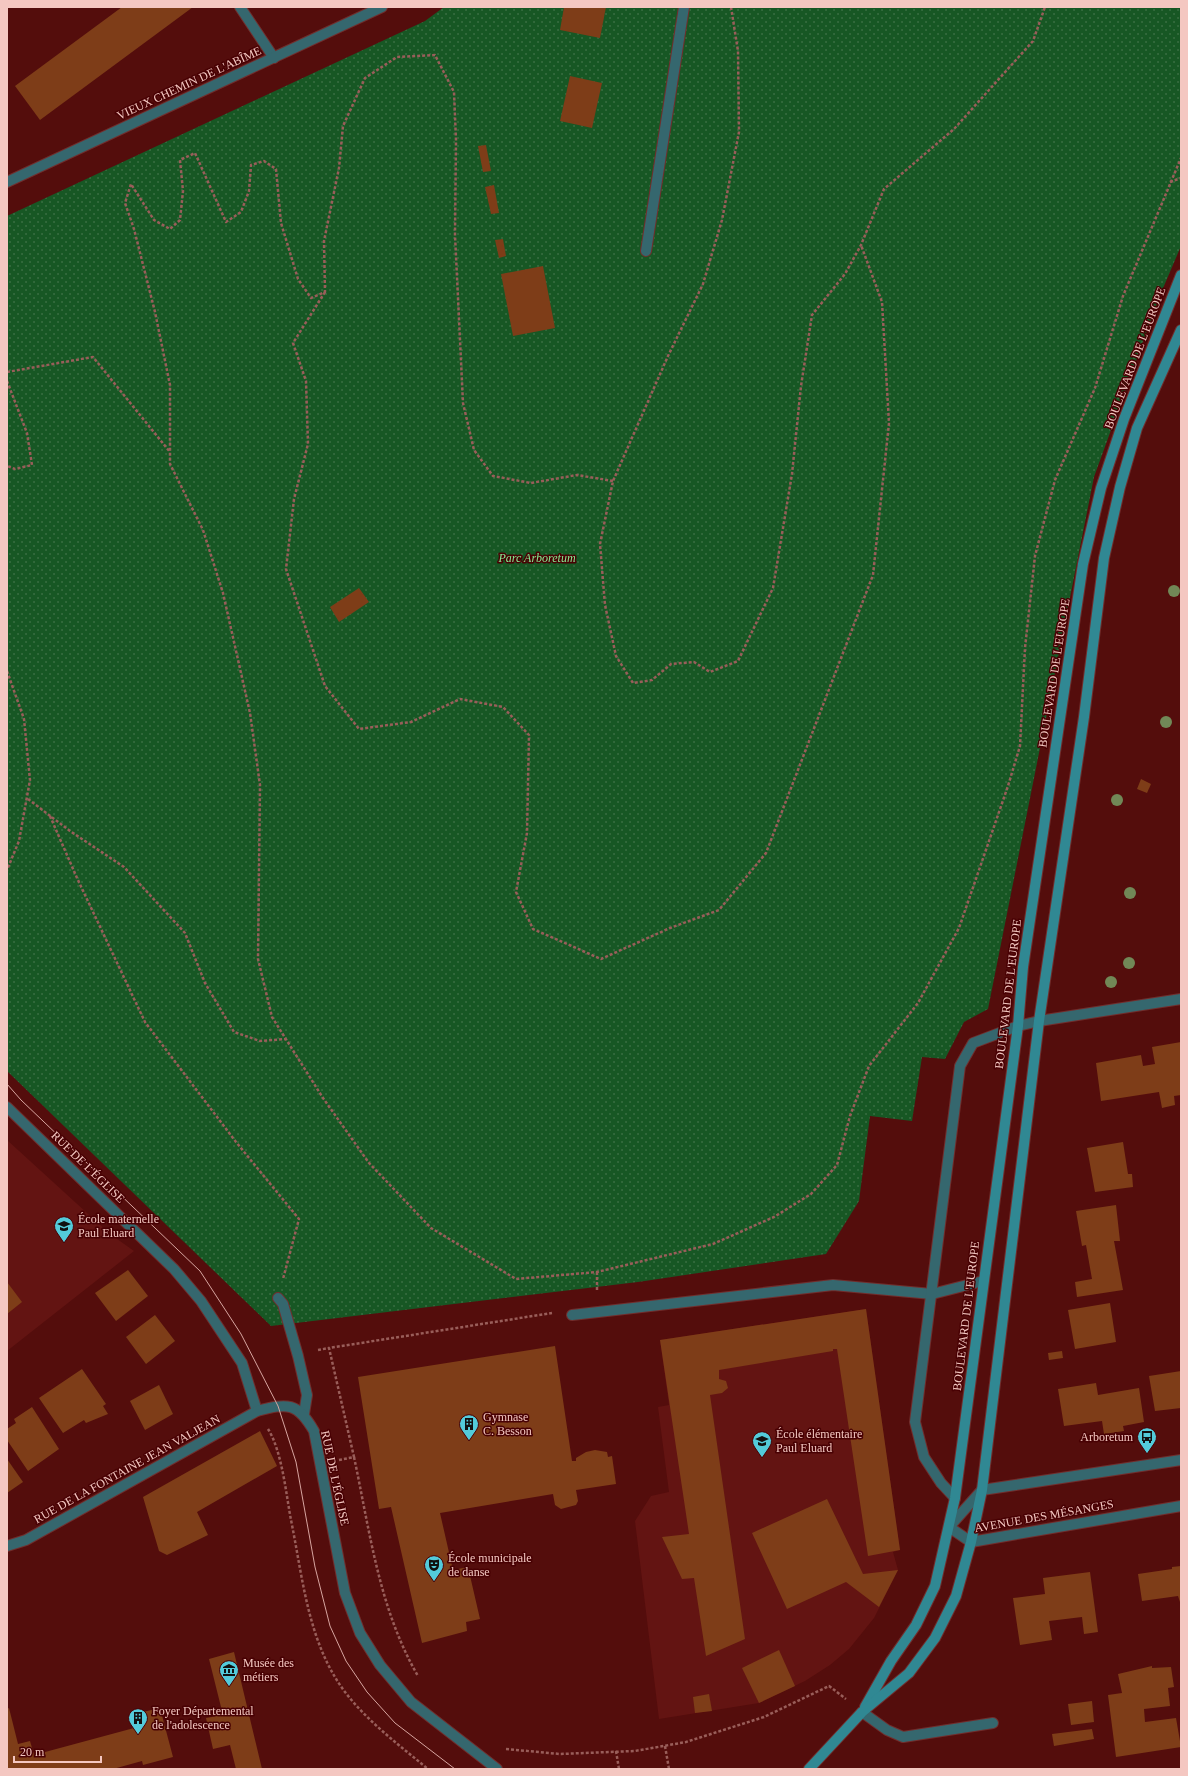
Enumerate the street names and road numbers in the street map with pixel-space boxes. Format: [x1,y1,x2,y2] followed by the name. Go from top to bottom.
[115,43,263,123] street label: VIEUX CHEMIN DE L'ABÎME
[1101,285,1169,431] street label: BOULEVARD DE L'EUROPE
[1035,598,1073,748] street label: BOULEVARD DE L'EUROPE
[992,918,1024,1070] street label: BOULEVARD DE L'EUROPE
[48,1128,128,1206] street label: RUE DE L'ÉGLISE
[950,1240,982,1392] street label: BOULEVARD DE L'EUROPE
[31,1412,223,1526] street label: RUE DE LA FONTAINE JEAN VALJEAN
[318,1429,352,1527] street label: RUE DE L'ÉGLISE
[973,1497,1115,1535] street label: AVENUE DES MÉSANGES

